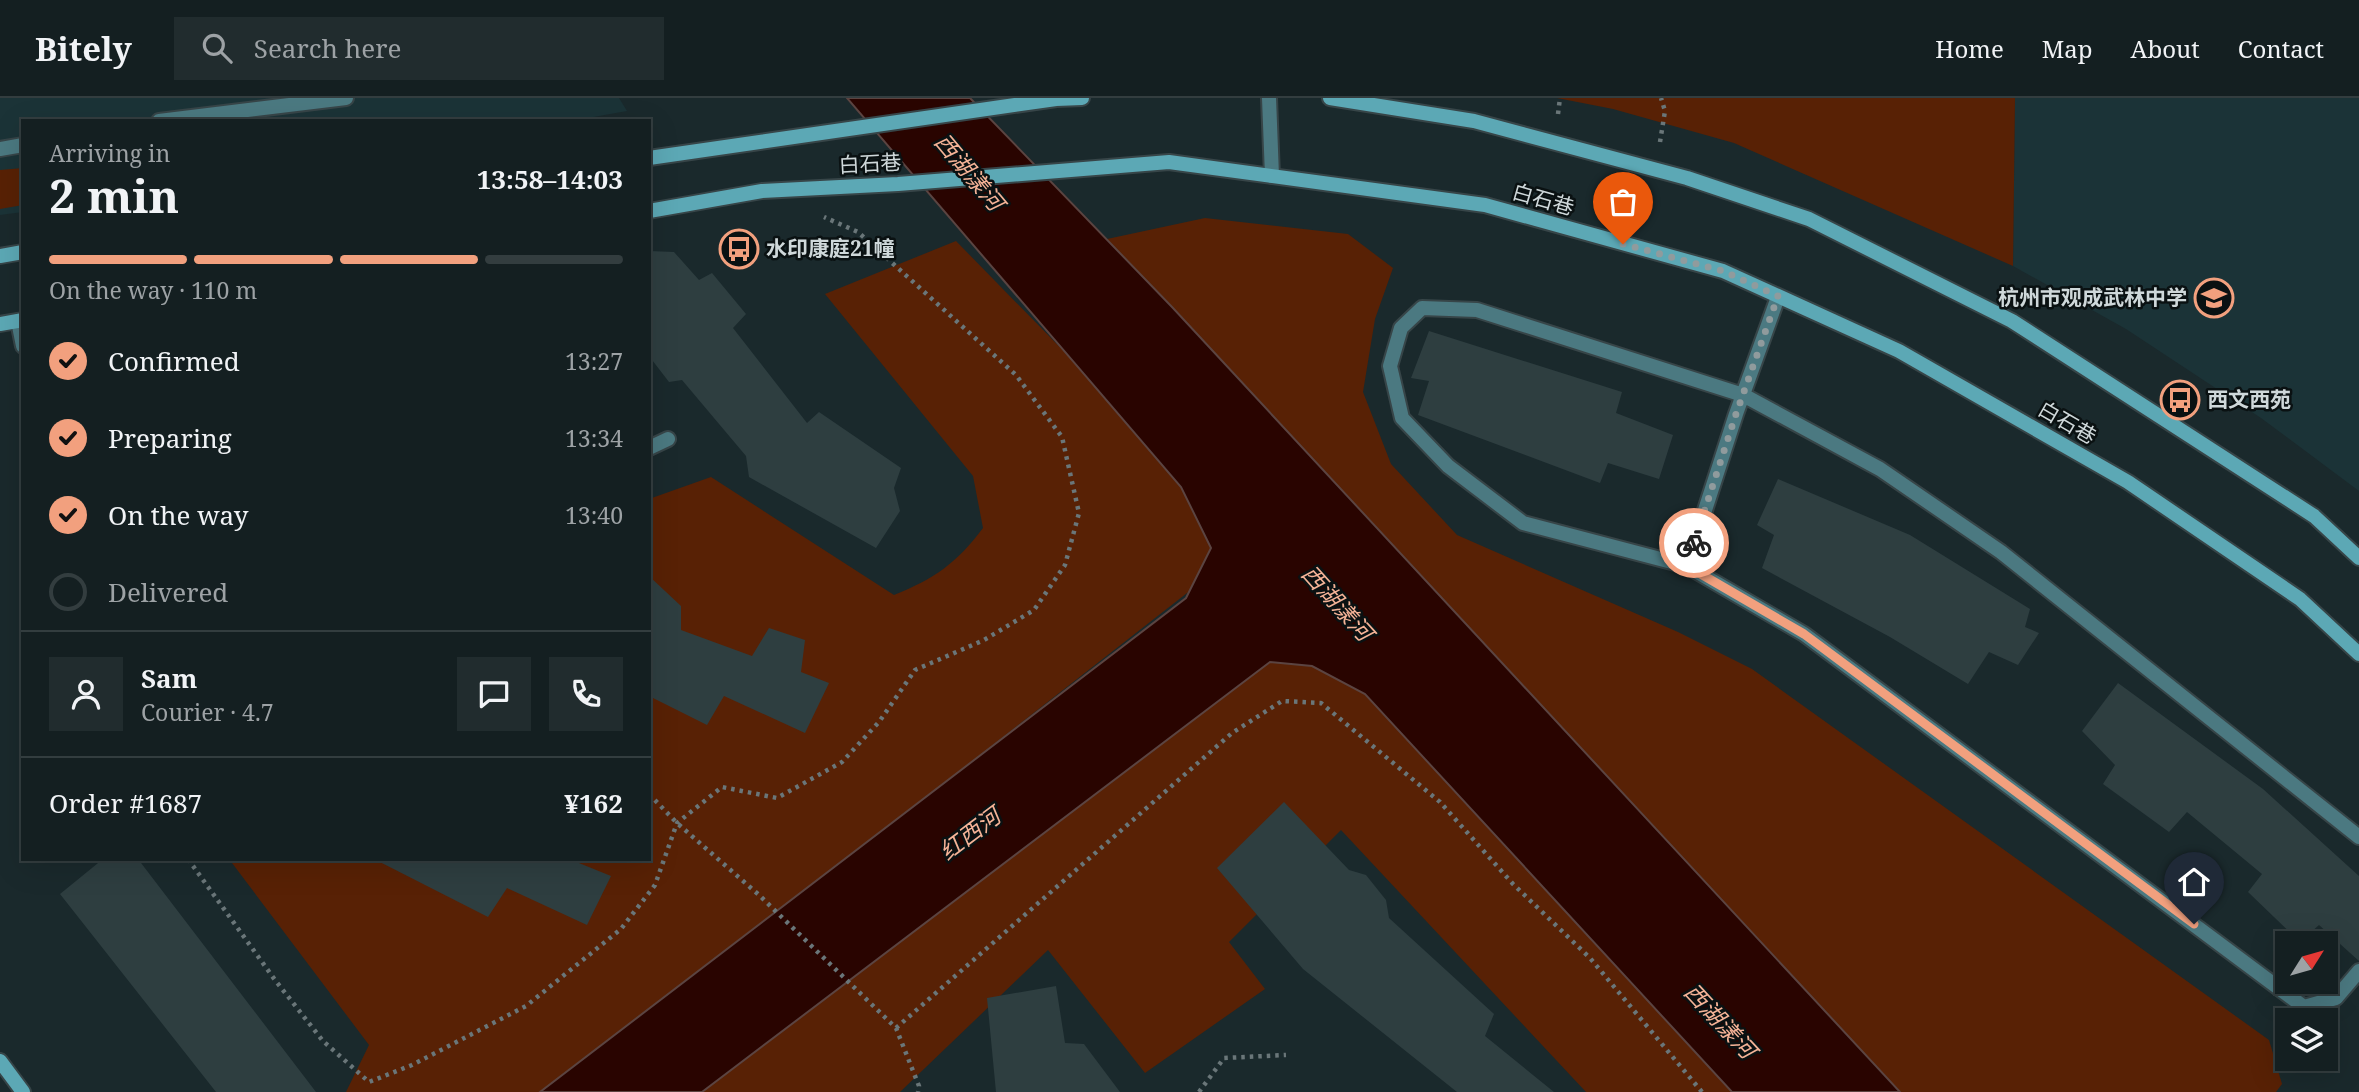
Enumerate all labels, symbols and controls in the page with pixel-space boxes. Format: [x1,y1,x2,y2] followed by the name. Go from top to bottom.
[174,17,664,80] search box
[35,26,132,71] text: Bitely
[198,29,236,67] icon: search
[254,30,401,66] text: Search here
[1935,32,2004,65] text: Home
[2042,32,2093,65] text: Map
[2131,32,2200,65] text: About
[2238,32,2324,65] text: Contact
[928,126,1014,220] water label: 西湖漾河
[49,137,170,169] text: Arriving in
[838,147,902,179] street label: 白石巷
[477,161,623,197] text: 13:58–14:03
[49,164,179,226] text: 2 min
[1593,172,1653,244] pin
[1509,177,1577,221] street label: 白石巷
[1604,183,1642,221] icon: bag
[718,228,760,270] bus stop icon: 水印康庭21幢
[766,234,895,262] place label: 水印康庭21幢
[49,274,257,306] text: On the way · 110 m
[2193,277,2235,319] school or university icon: 杭州市观成武林中学
[1998,283,2187,311] place label: 杭州市观成武林中学
[49,342,87,380] icon: check
[108,343,240,379] text: Confirmed
[565,345,623,377] text: 13:27
[2159,379,2201,421] bus stop icon: 西文西苑
[2207,385,2291,413] place label: 西文西苑
[2033,394,2102,450] street label: 白石巷
[49,419,87,457] icon: check
[108,420,232,456] text: Preparing
[565,422,623,454] text: 13:34
[49,496,87,534] icon: check
[108,497,248,533] text: On the way
[565,499,623,531] text: 13:40
[1659,508,1729,578] courier
[1675,524,1713,562] icon: bike
[1295,557,1383,650] water label: 西湖漾河
[108,574,228,610] text: Delivered
[49,657,123,731] button: person
[457,657,531,731] button: chat
[549,657,623,731] button: phone
[141,660,197,696] text: Sam
[141,696,274,728] text: Courier · 4.7
[49,785,202,821] text: Order #1687
[564,785,623,821] text: ¥162
[932,797,1010,867] water label: 红西河
[2164,852,2224,924] pin
[2175,863,2213,901] icon: home
[2275,931,2338,994] north arrow
[2275,931,2338,1071] map controls
[1678,976,1767,1068] water label: 西湖漾河
[2275,1008,2338,1071] button: layers

